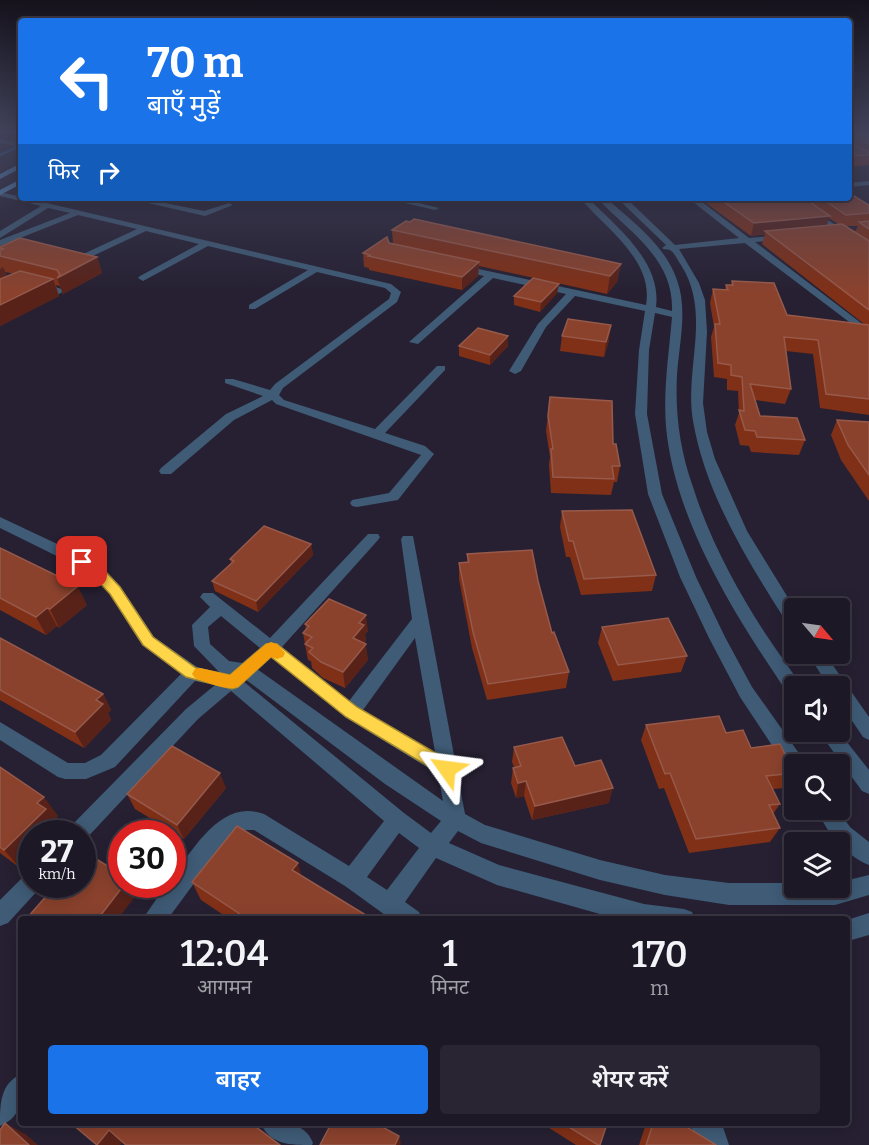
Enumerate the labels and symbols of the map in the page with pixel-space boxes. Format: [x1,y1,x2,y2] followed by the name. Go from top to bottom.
[56,536,107,587] pin
[784,598,850,664] north arrow
[415,737,479,801] position arrow
[108,820,186,898] speed limit sign: 30

